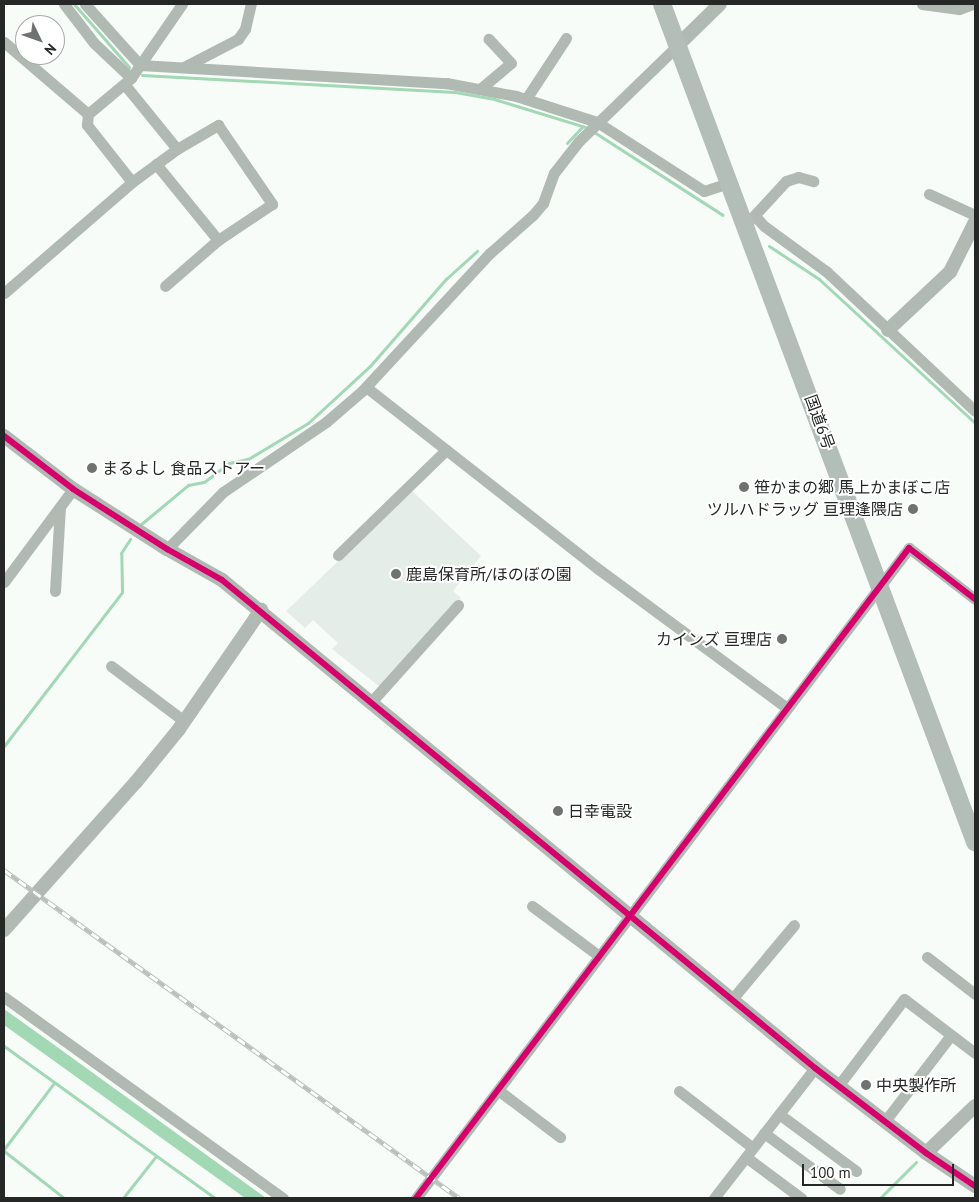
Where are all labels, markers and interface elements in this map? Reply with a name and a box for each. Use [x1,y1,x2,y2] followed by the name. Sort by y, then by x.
[15,15,65,65] north arrow
[41,40,60,59] text: N
[801,392,839,452] street label: 国道6号
[102,458,265,478] place label: まるよし 食品ストアー
[86,462,98,474] marker: まるよし 食品ストアー
[754,477,950,497] place label: 笹かまの郷 馬上かまぼこ店
[738,481,750,493] marker: 笹かまの郷 馬上かまぼこ店
[707,499,903,519] place label: ツルハドラッグ 亘理逢隈店
[907,503,919,515] marker: ツルハドラッグ 亘理逢隈店
[406,564,572,584] place label: 鹿島保育所/ほのぼの園
[390,568,402,580] marker: 鹿島保育所/ほのぼの園
[656,629,772,649] place label: カインズ 亘理店
[776,633,788,645] marker: カインズ 亘理店
[568,801,632,821] place label: 日幸電設
[552,805,564,817] marker: 日幸電設
[876,1075,956,1095] place label: 中央製作所
[860,1079,872,1091] marker: 中央製作所
[804,1154,956,1186] scale bar
[810,1163,851,1182] text: 100 m

